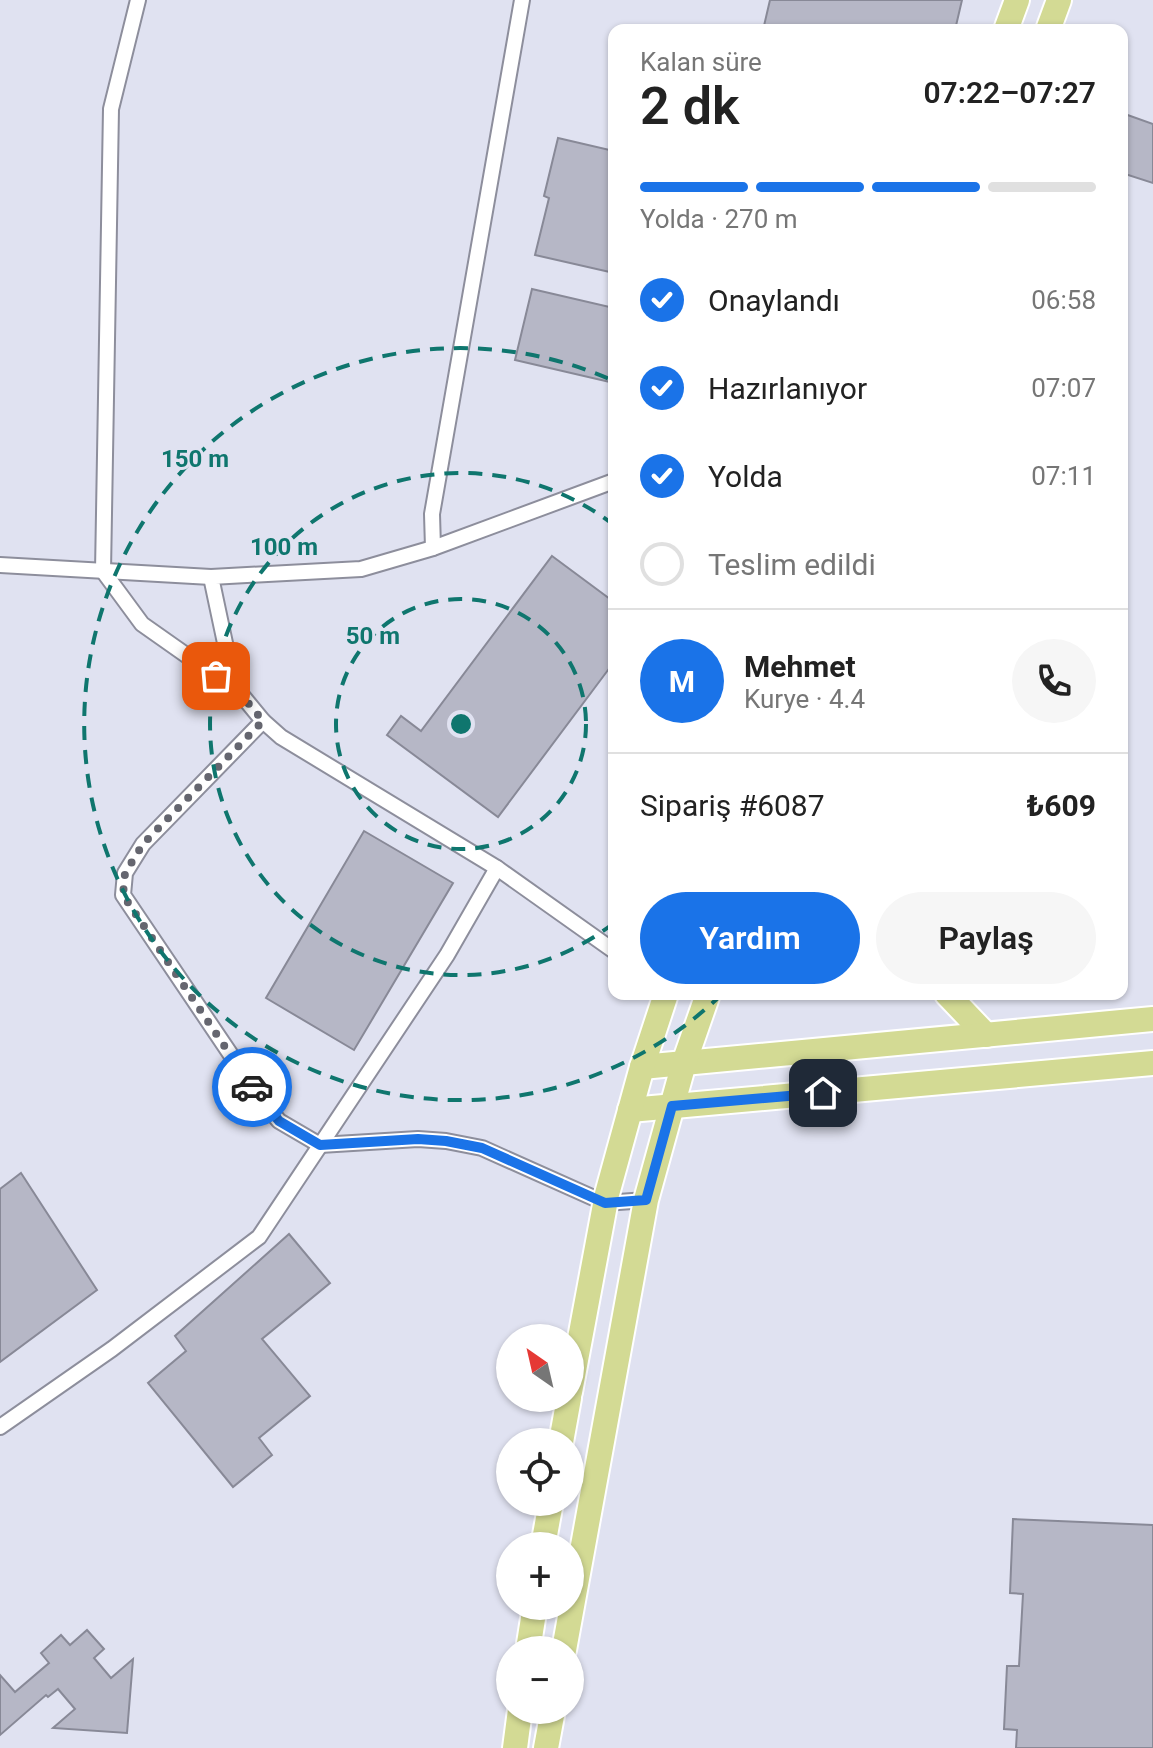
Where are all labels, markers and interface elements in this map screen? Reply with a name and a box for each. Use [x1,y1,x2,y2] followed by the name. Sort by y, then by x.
[640,47,762,77] text: Kalan süre
[923,75,1096,110] text: 07:22–07:27
[640,76,739,137] text: 2 dk
[640,204,798,234] text: Yolda · 270 m
[640,278,684,322] icon: check
[708,283,840,318] text: Onaylandı
[1031,285,1096,315] text: 06:58
[640,366,684,410] icon: check
[708,371,867,406] text: Hazırlanıyor
[1031,373,1096,403] text: 07:07
[161,445,229,473] text: 150 m
[640,454,684,498] icon: check
[708,459,783,494] text: Yolda
[1031,461,1096,491] text: 07:11
[250,533,318,561] text: 100 m
[708,547,876,582] text: Teslim edildi
[346,622,400,650] text: 50 m
[1012,639,1096,723] button: phone
[182,642,250,710] pin
[744,649,856,684] text: Mehmet
[194,654,238,698] icon: bag
[669,664,695,699] text: M
[744,684,865,714] text: Kurye · 4.4
[447,710,475,738] centre of rings
[640,788,825,823] text: Sipariş #6087
[1027,788,1096,823] text: ₺609
[640,892,860,984] button: Yardım
[876,892,1096,984] button: Paylaş
[212,1047,292,1127] courier
[789,1059,857,1127] pin
[230,1065,274,1109] icon: car
[801,1071,845,1115] icon: home
[496,1324,584,1412] north arrow
[496,1324,584,1724] map controls
[496,1428,584,1516] button: locate
[496,1532,584,1620] button: +
[496,1636,584,1724] button: −

